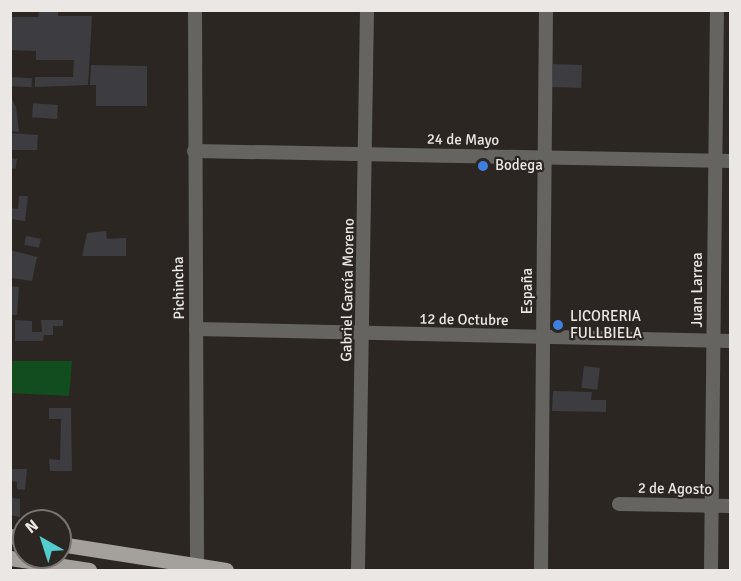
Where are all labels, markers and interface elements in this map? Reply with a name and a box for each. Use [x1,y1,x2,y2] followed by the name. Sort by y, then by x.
[427,130,499,150] street label: 24 de Mayo
[495,157,543,175] place label: Bodega
[476,159,490,173] marker: Bodega
[338,218,358,362] street label: Gabriel García Moreno
[689,252,707,328] street label: Juan Larrea
[169,256,189,320] street label: Pichincha
[519,268,537,314] street label: España
[570,307,642,342] place label: LICORERIA FULLBIELA
[419,310,509,330] street label: 12 de Octubre
[551,318,565,332] marker: LICORERIA FULLBIELA
[638,479,712,499] street label: 2 de Agosto
[12,509,72,569] north arrow
[21,515,43,538] text: N

